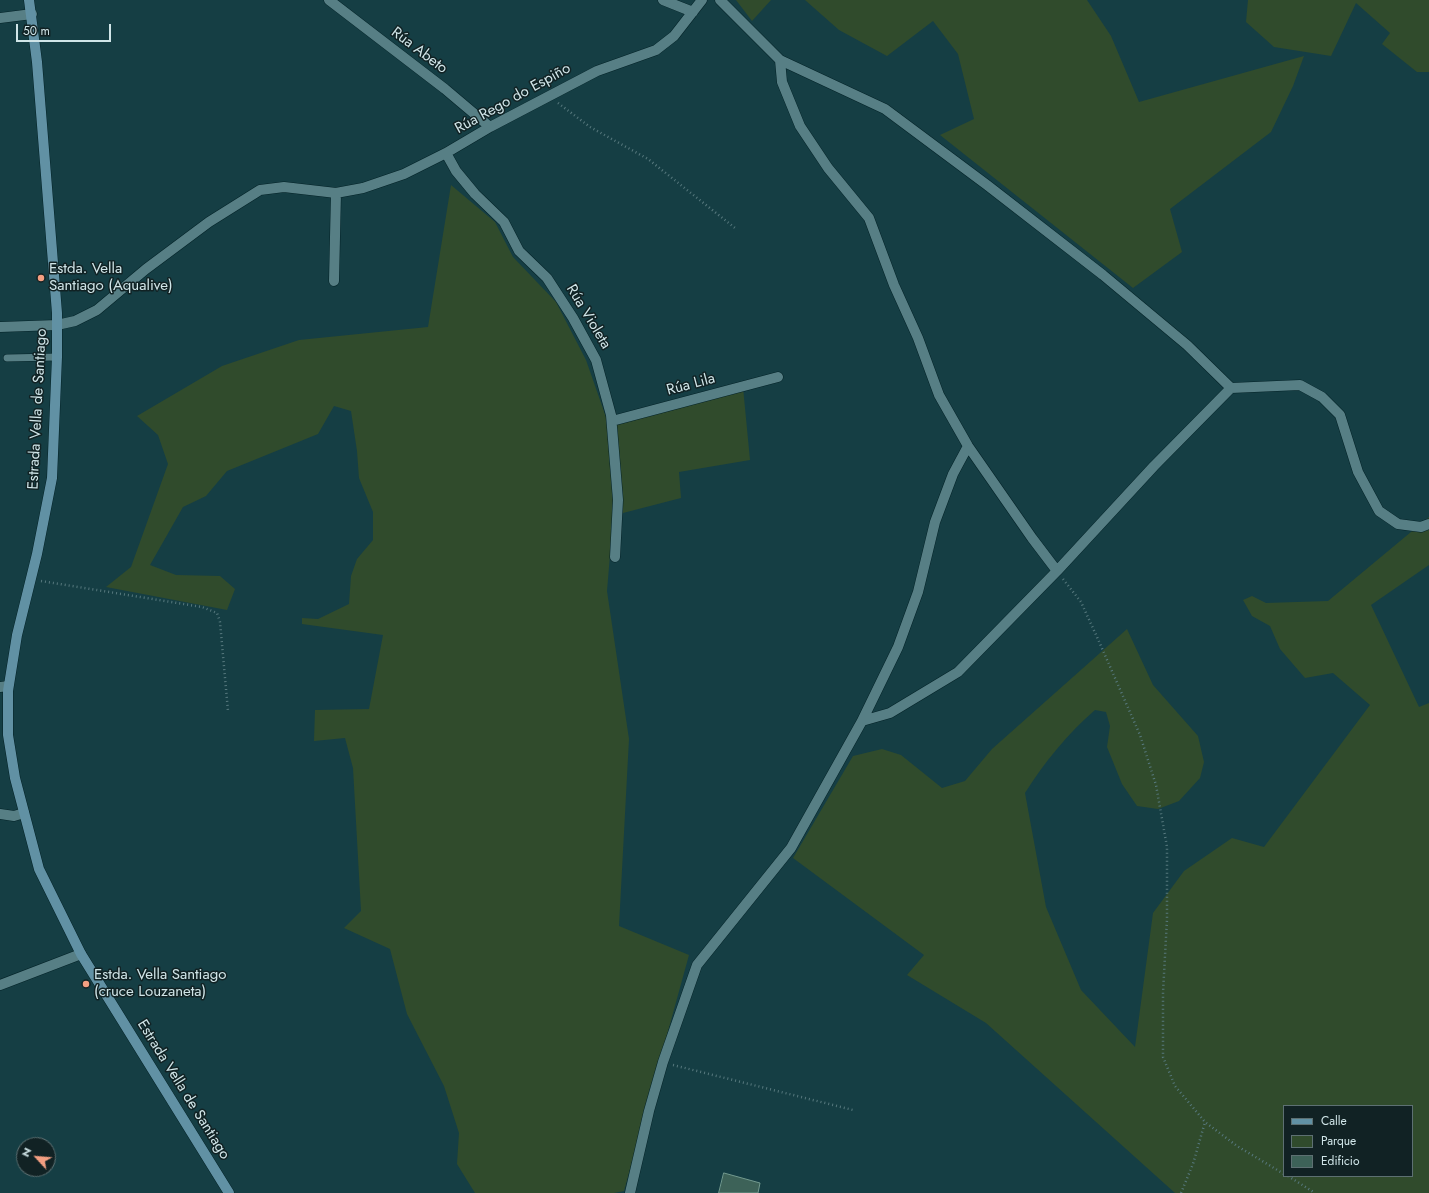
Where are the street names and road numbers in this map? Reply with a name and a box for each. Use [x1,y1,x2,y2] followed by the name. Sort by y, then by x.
[387,24,451,78] street label: Rúa Abeto
[452,60,574,138] street label: Rúa Rego do Espiño
[562,282,614,352] street label: Rúa Violeta
[25,328,51,490] street label: Estrada Vella de Santiago
[665,370,717,400] street label: Rúa Lila
[133,1017,233,1163] street label: Estrada Vella de Santiago

